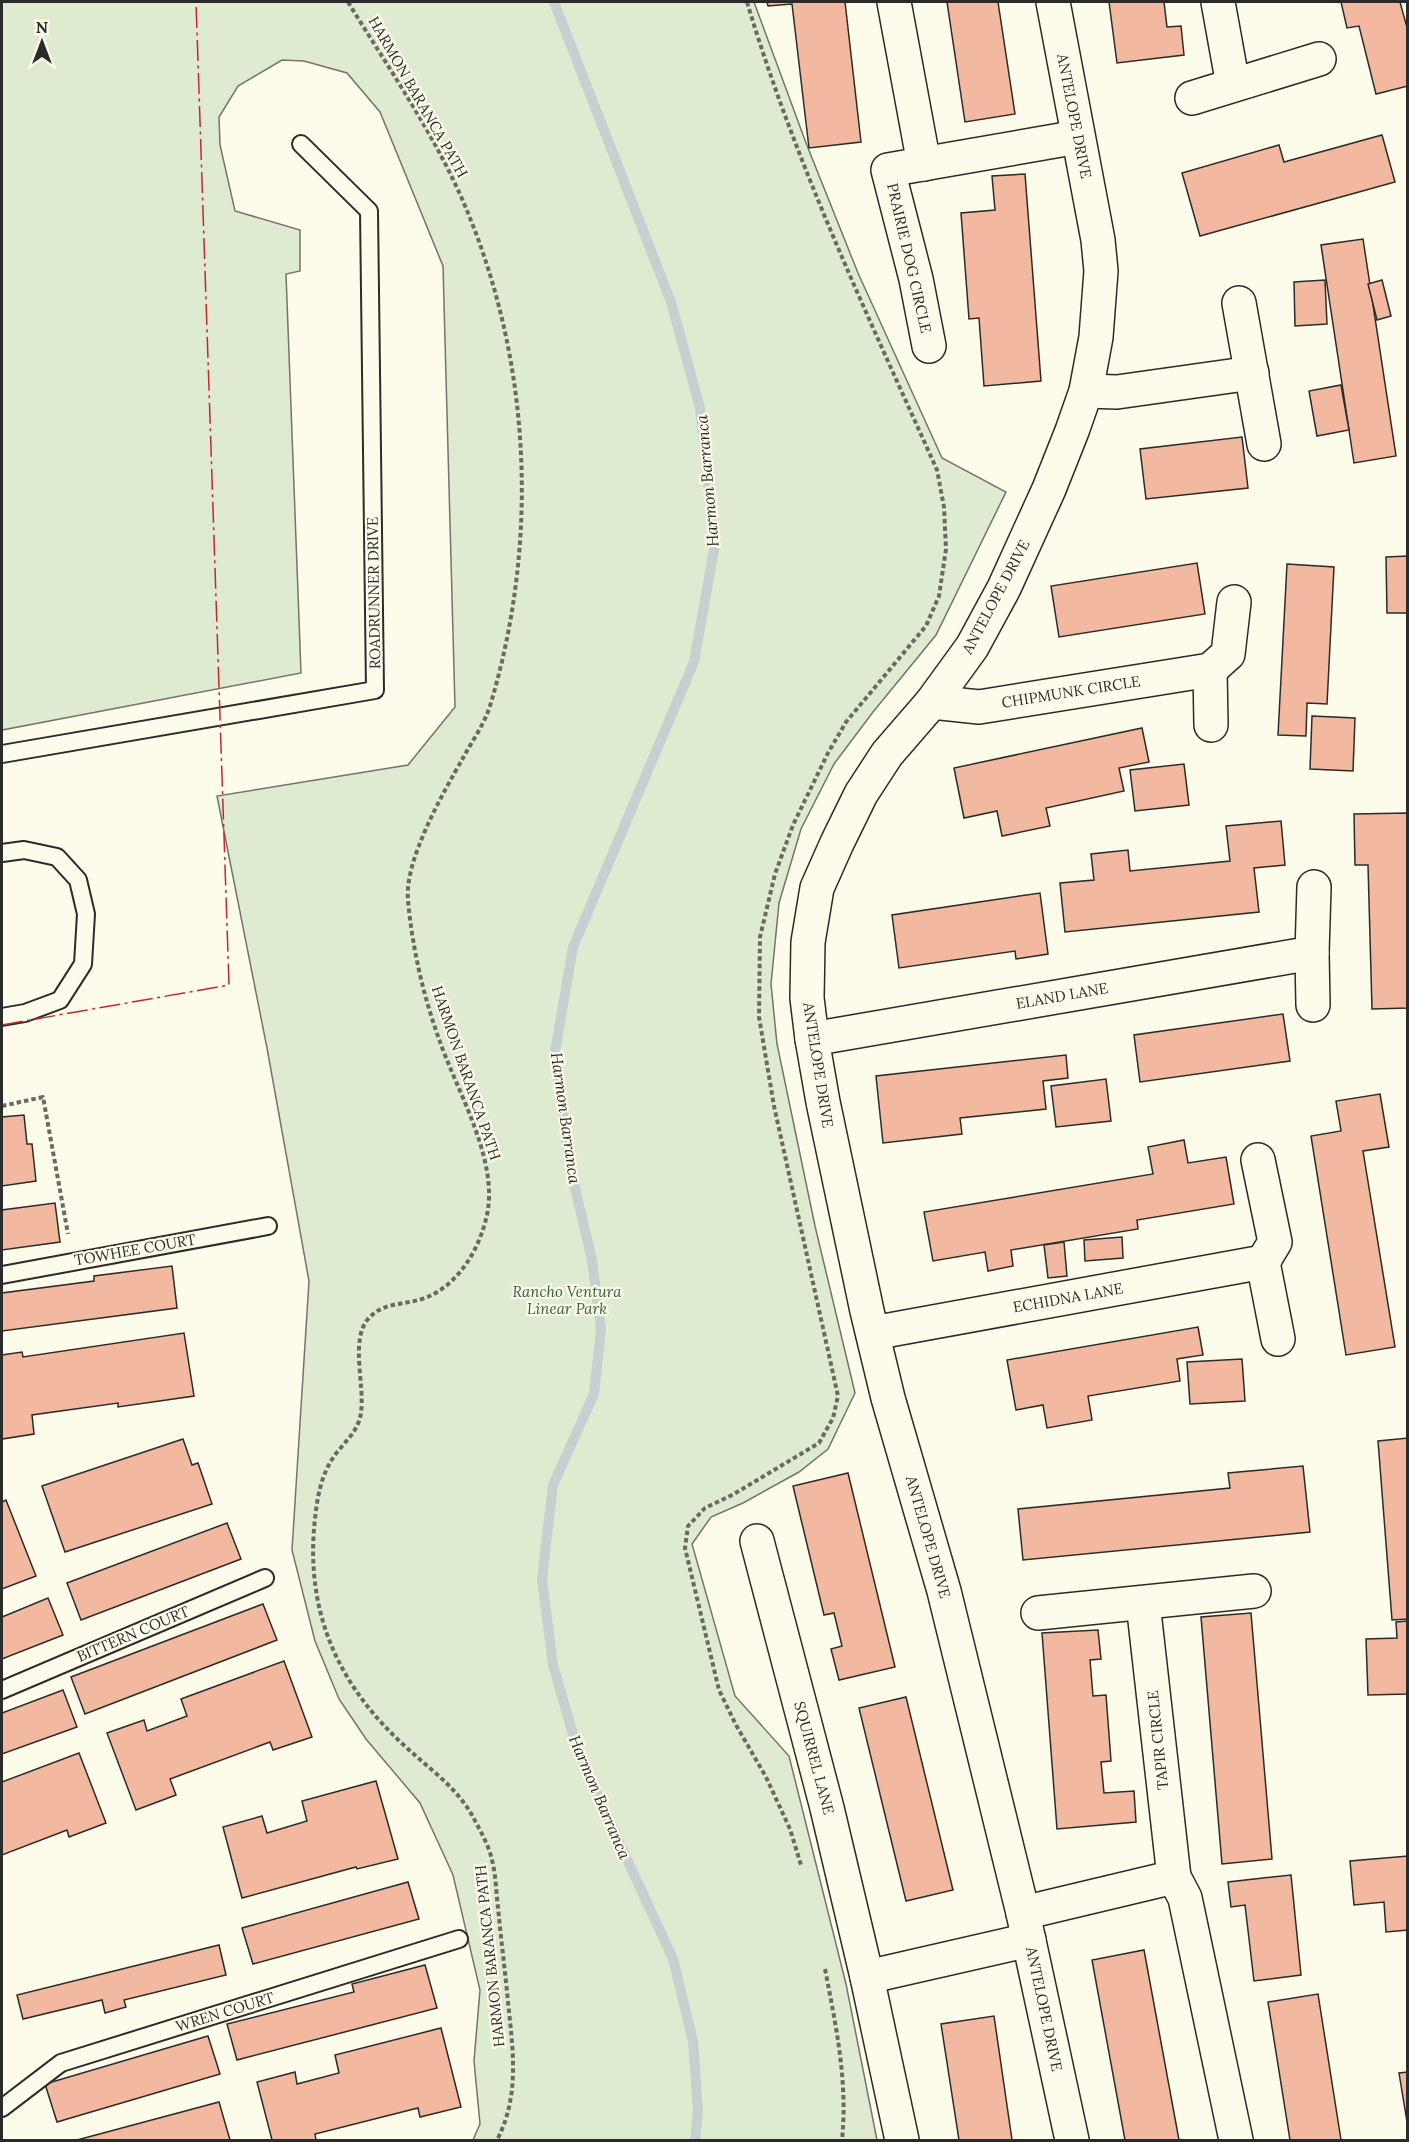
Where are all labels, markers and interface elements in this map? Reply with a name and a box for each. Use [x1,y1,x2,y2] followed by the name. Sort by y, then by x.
[12,12,72,72] north arrow
[364,13,472,181] street label: HARMON BARANCA PATH
[36,17,48,37] text: N
[1053,51,1096,180] street label: ANTELOPE DRIVE
[883,181,936,335] street label: PRAIRIE DOG CIRCLE
[691,414,723,548] water label: Harmon Barranca
[363,517,384,669] street label: ROADRUNNER DRIVE
[957,536,1034,658] street label: ANTELOPE DRIVE
[1000,671,1142,712] street label: CHIPMUNK CIRCLE
[1014,978,1109,1013] street label: ELAND LANE
[428,983,505,1162] street label: HARMON BARANCA PATH
[799,1000,838,1129] street label: ANTELOPE DRIVE
[547,1051,585,1185] water label: Harmon Barranca
[73,1229,198,1270] street label: TOWHEE COURT
[1011,1278,1124,1317] street label: ECHIDNA LANE
[513,1282,622,1318] park label: Rancho Ventura Linear Park
[902,1472,955,1600] street label: ANTELOPE DRIVE
[74,1601,192,1666] street label: BITTERN COURT
[1143,1690,1172,1790] street label: TAPIR CIRCLE
[790,1699,839,1817] street label: SQUIRREL LANE
[565,1732,635,1862] water label: Harmon Barranca
[470,1864,509,2048] street label: HARMON BARANCA PATH
[1022,1944,1067,2073] street label: ANTELOPE DRIVE
[173,1987,277,2035] street label: WREN COURT

